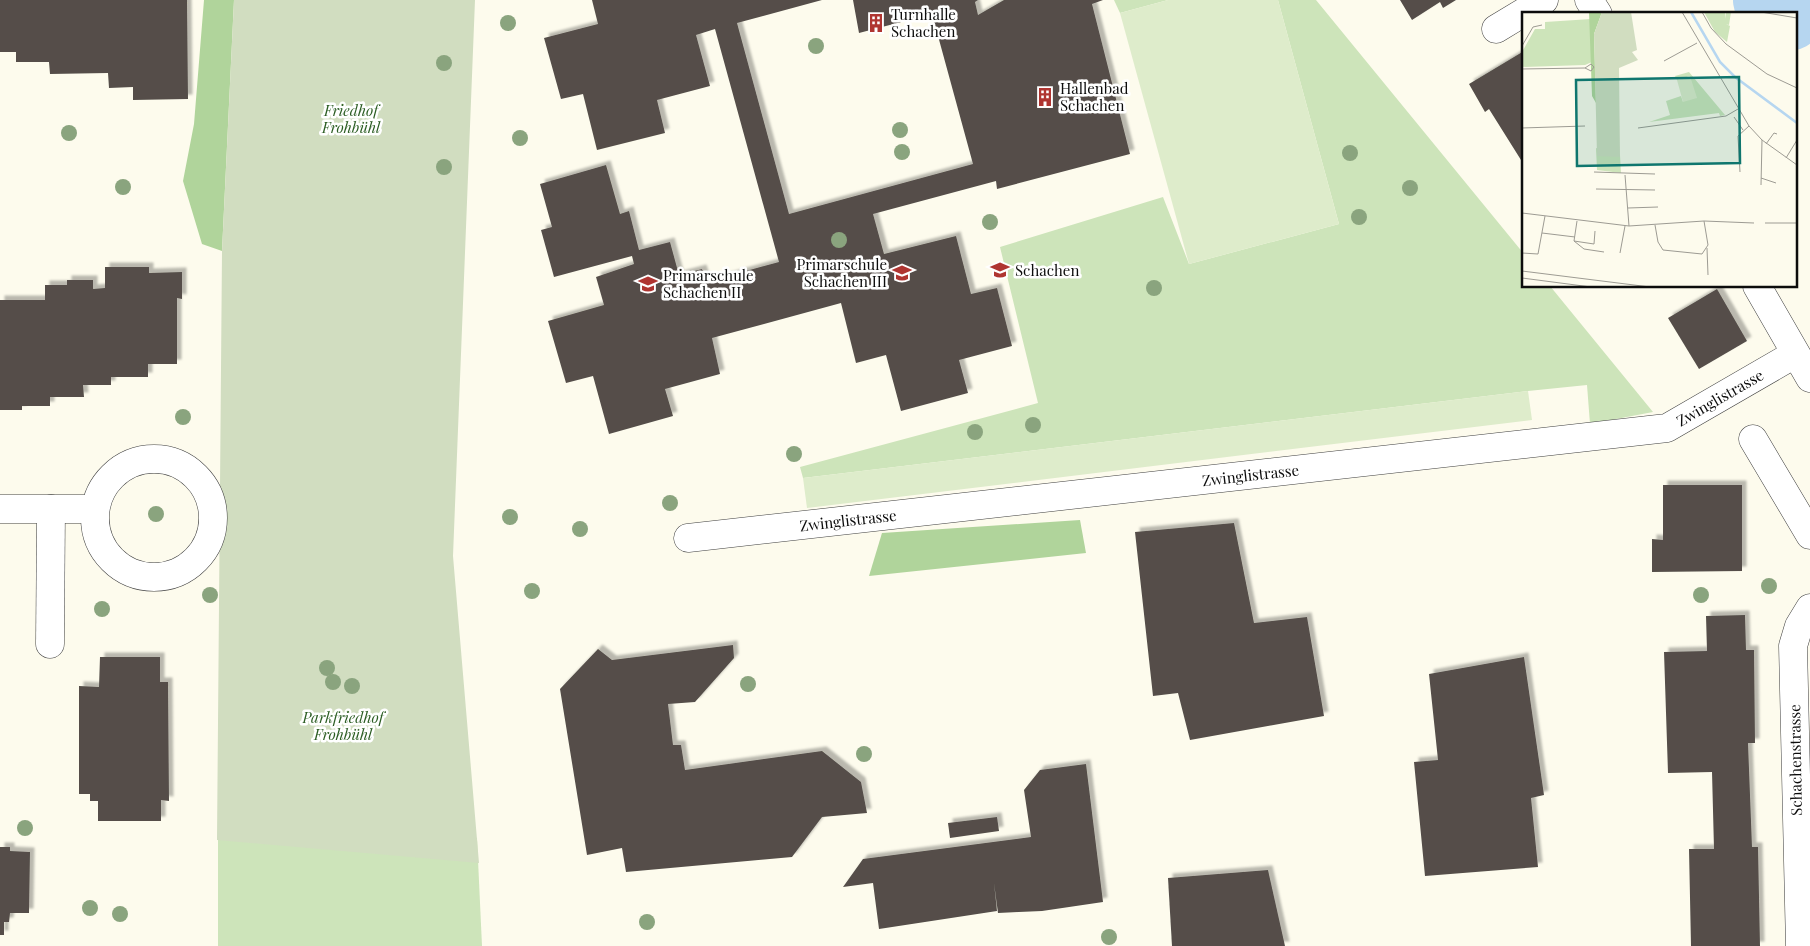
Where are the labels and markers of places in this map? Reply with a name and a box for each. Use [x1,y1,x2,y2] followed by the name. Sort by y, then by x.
[891,4,956,41] place label: Turnhalle Schachen
[865,12,887,34] building icon: Turnhalle Schachen
[1060,78,1129,115] place label: Hallenbad Schachen
[1034,86,1056,108] building icon: Hallenbad Schachen
[796,254,887,291] place label: Primarschule Schachen III
[989,259,1011,281] school or university icon: Schachen
[1015,260,1079,280] place label: Schachen
[891,262,913,284] school or university icon: Primarschule Schachen III
[663,265,754,302] place label: Primarschule Schachen II
[637,273,659,295] school or university icon: Primarschule Schachen II

